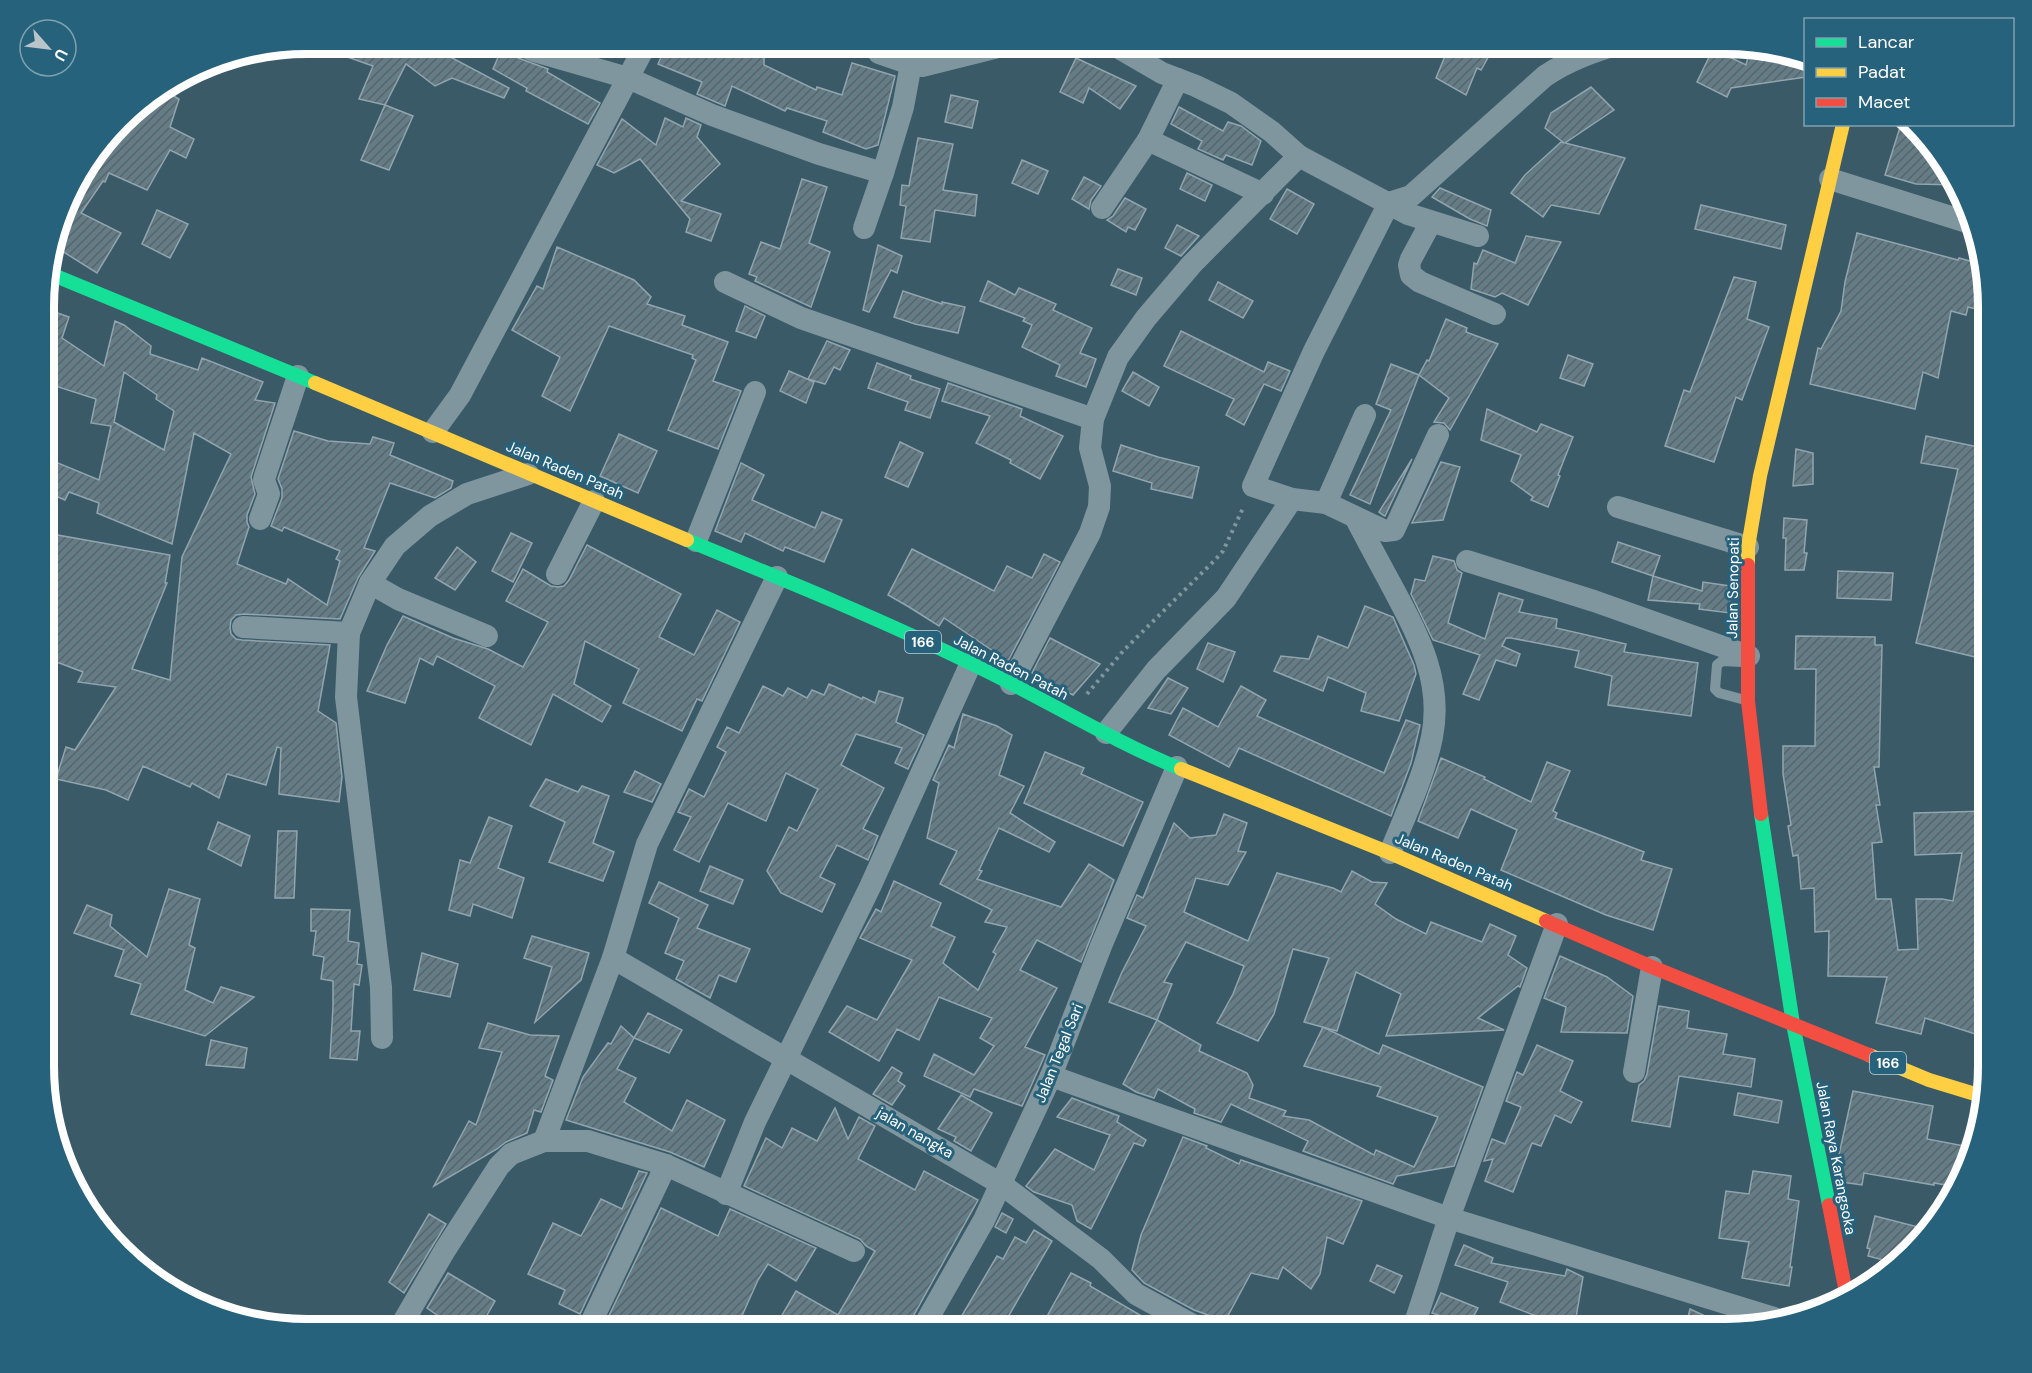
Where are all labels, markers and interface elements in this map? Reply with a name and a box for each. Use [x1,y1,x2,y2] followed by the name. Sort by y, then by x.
[18,18,78,78] north arrow
[1804,18,2014,126] legend
[1858,30,1915,54] text: Lancar
[49,45,73,65] text: U
[1858,60,1906,84] text: Padat
[1858,90,1910,114] text: Macet
[503,436,627,504] street label: Jalan Raden Patah
[1722,537,1744,639] street label: Jalan Senopati
[950,629,1072,705] street label: Jalan Raden Patah
[905,631,941,653] road number: 166
[1392,828,1516,896] street label: Jalan Raden Patah
[1030,1000,1088,1106] street label: Jalan Tegal Sari
[1870,1052,1906,1074] road number: 166
[1811,1080,1861,1236] street label: Jalan Raya Karangsoka
[872,1103,957,1163] street label: jalan nangka

